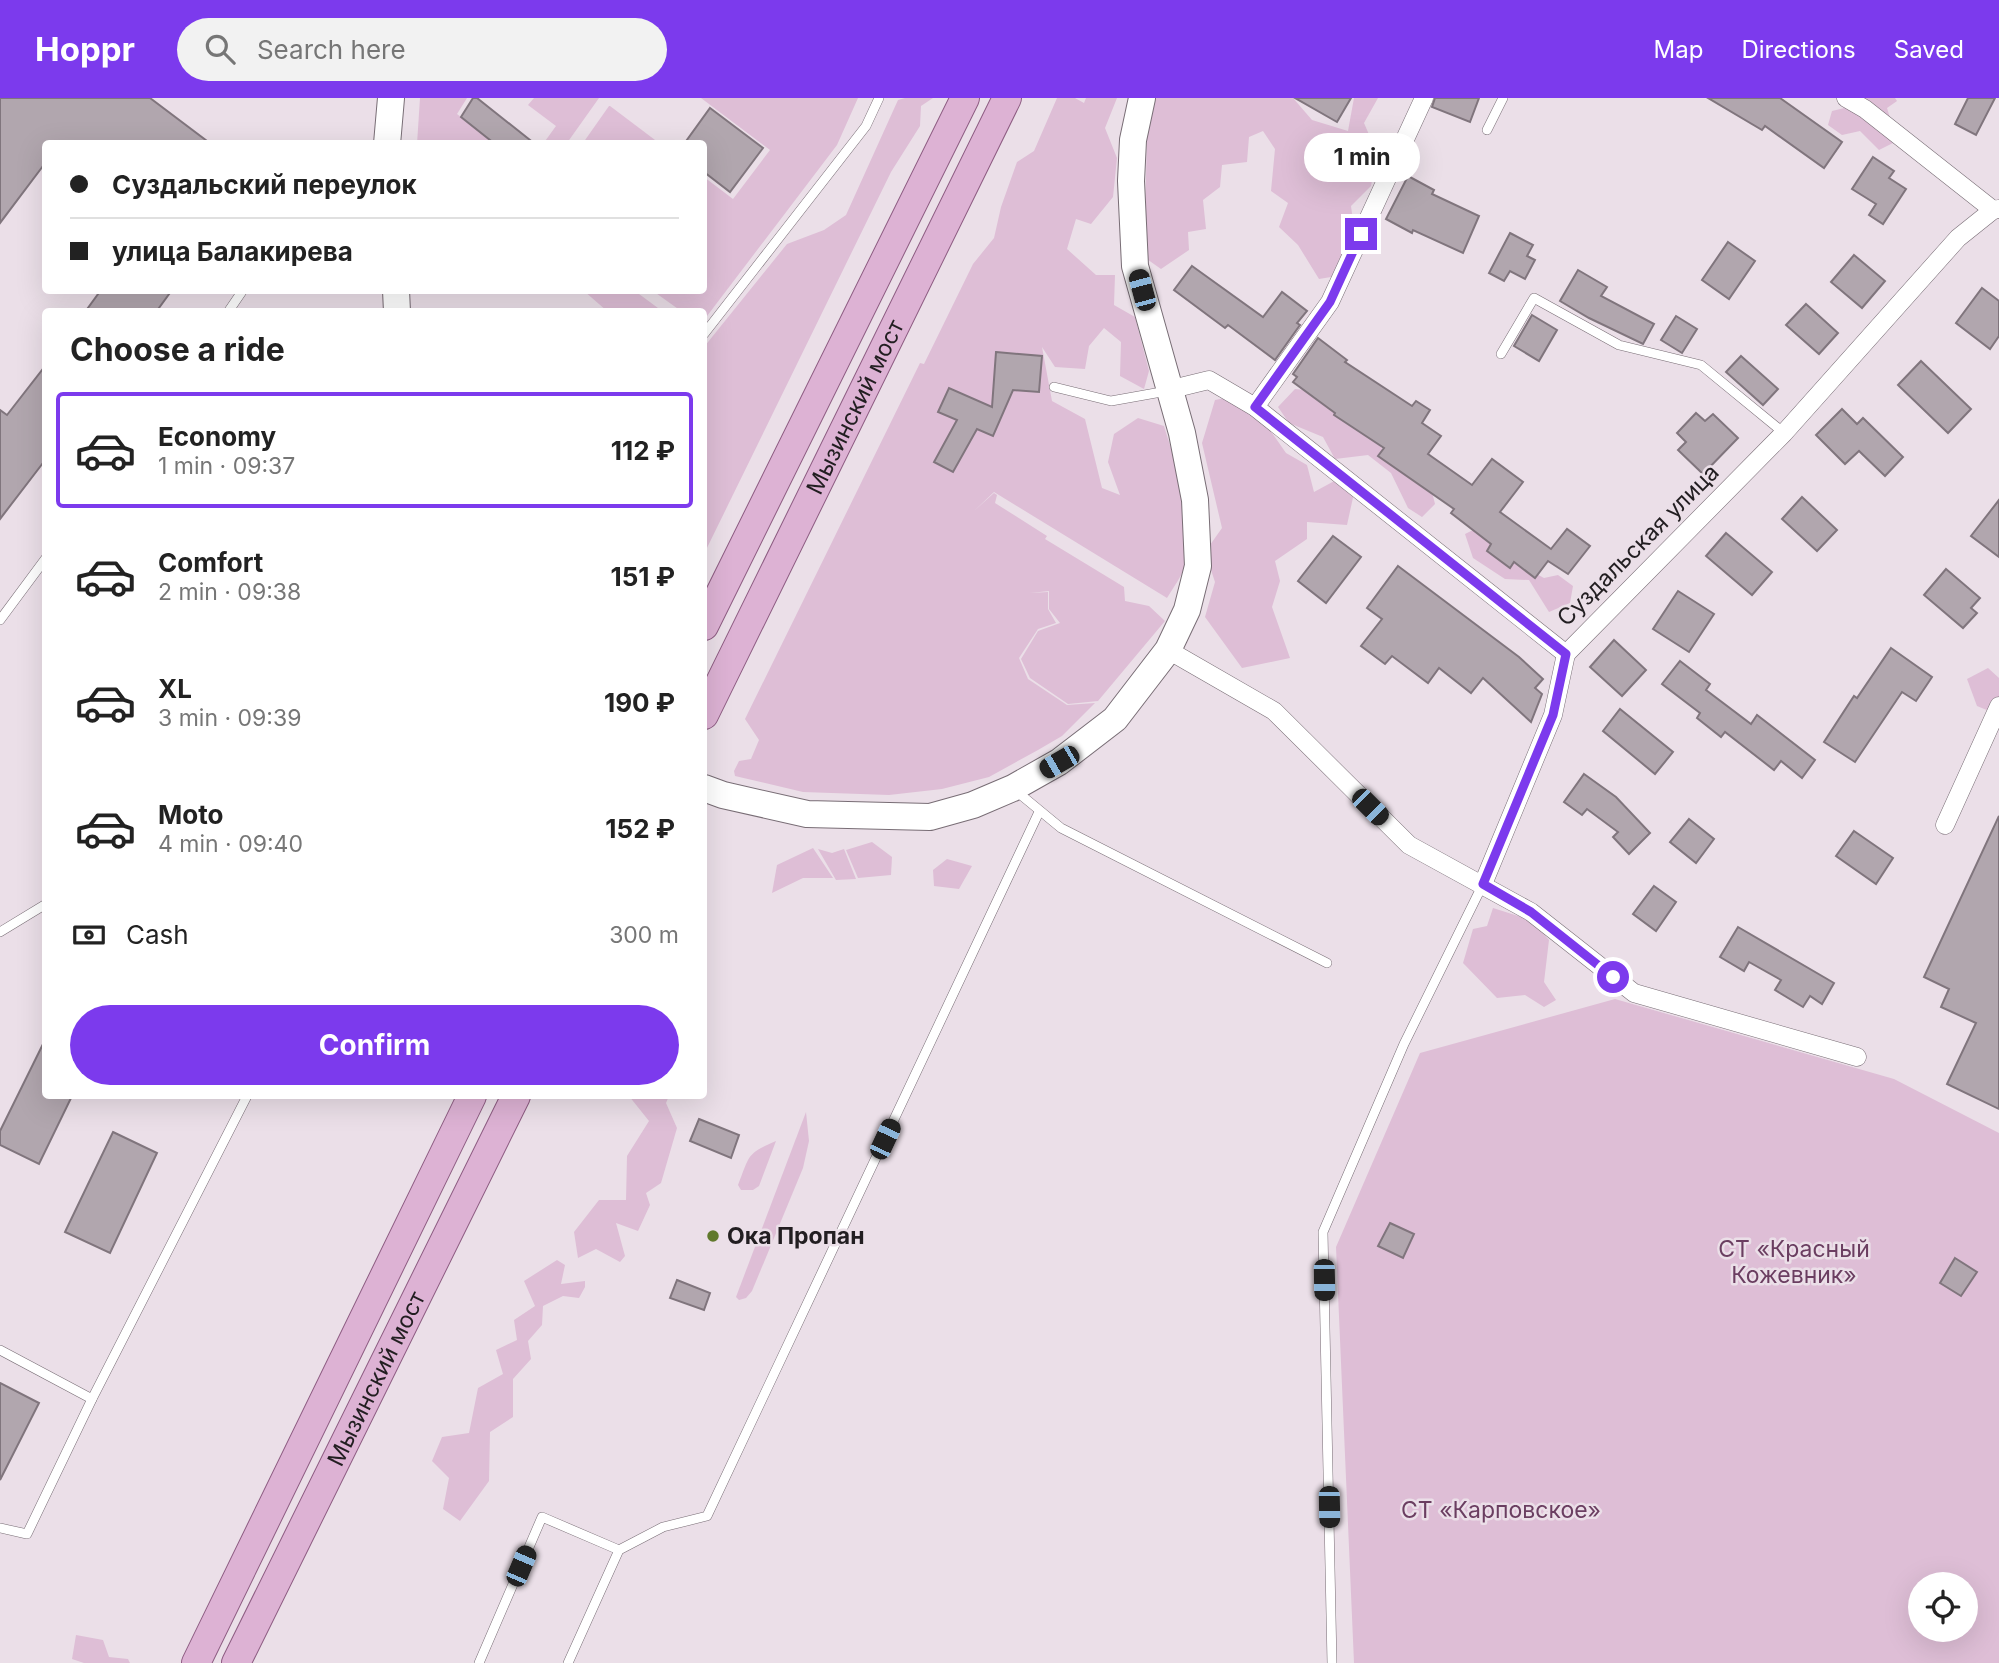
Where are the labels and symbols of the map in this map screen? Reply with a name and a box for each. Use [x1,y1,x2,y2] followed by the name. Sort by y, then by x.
[1303,132,1419,181] callout: 1 min
[1345,218,1377,250] route end
[1127,267,1158,313] car
[801,315,910,499] street label: Мызинский мост
[1551,458,1725,632] street label: Суздальская улица
[1036,742,1083,782] car
[1348,785,1393,829] car
[1597,961,1629,993] route start
[867,1116,904,1162] car
[727,1222,865,1250] place label: Ока Пропан
[705,1228,721,1244] marker: Ока Пропан
[1718,1235,1870,1289] park label: СТ «Красный Кожевник»
[1314,1259,1335,1301] car
[322,1287,431,1471] street label: Мызинский мост
[1319,1486,1340,1528] car
[1401,1496,1601,1524] park label: СТ «Карповское»
[504,1543,539,1589] car

